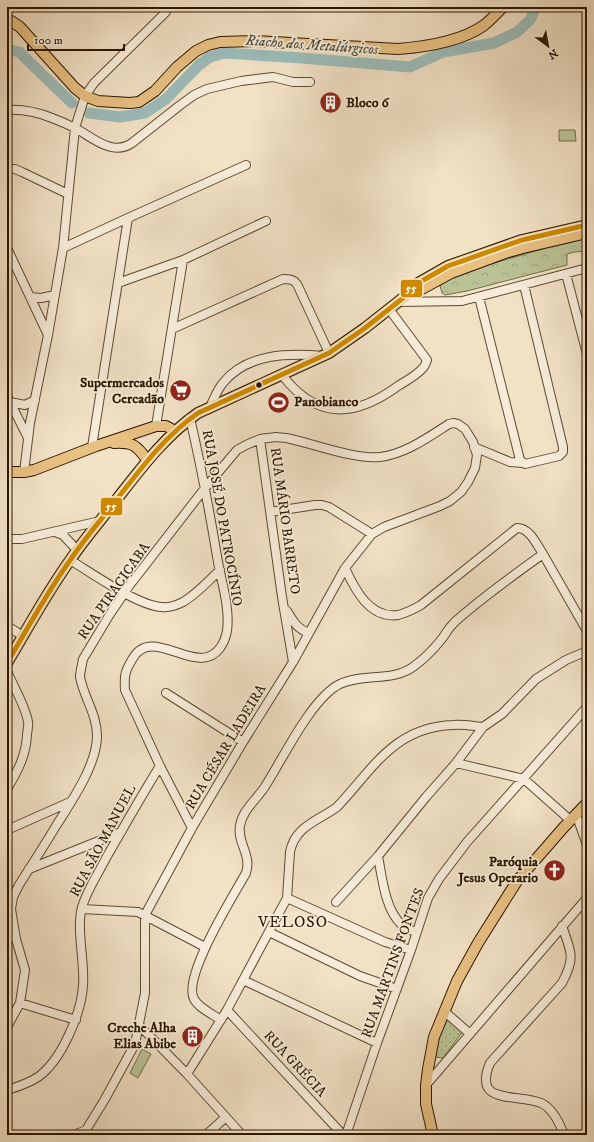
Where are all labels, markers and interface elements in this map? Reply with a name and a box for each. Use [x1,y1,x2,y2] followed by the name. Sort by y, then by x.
[28,26,124,52] scale bar
[528,26,568,66] north arrow
[244,31,380,59] water label: Riacho dos Metalúrgicos
[34,33,63,48] text: 100 m
[545,45,560,62] text: N
[318,90,344,116] building icon: Bloco 6
[346,94,390,112] place label: Bloco 6
[400,279,423,298] line badge: 55
[405,282,417,296] text: 55
[80,374,164,408] place label: Supermercados Cercadão
[167,378,193,404] supermarket icon: Supermercados Cercadão
[254,380,264,390] unlabelled marker
[265,389,291,415] sports icon: Panobianco
[294,393,359,411] place label: Panobianco
[198,428,246,608] street label: RUA JOSÉ DO PATROCÍNIO
[266,447,304,596] street label: RUA MÁRIO BARRETO
[100,497,123,516] line badge: 55
[105,500,117,514] text: 55
[74,538,155,643] street label: RUA PIRACICABA
[182,680,271,813] street label: RUA CÉSAR LADEIRA
[66,782,140,900] street label: RUA SÃO MANUEL
[456,853,539,887] place label: Paróquia Jesus Operario
[541,857,567,883] church icon: Paróquia Jesus Operario
[357,886,429,1040] street label: RUA MARTINS FONTES
[257,912,328,932] district label: VELOSO
[107,1019,177,1053] place label: Creche Alha Elias Abibe
[179,1023,205,1049] building icon: Creche Alha Elias Abibe
[260,1027,331,1102] street label: RUA GRÉCIA

